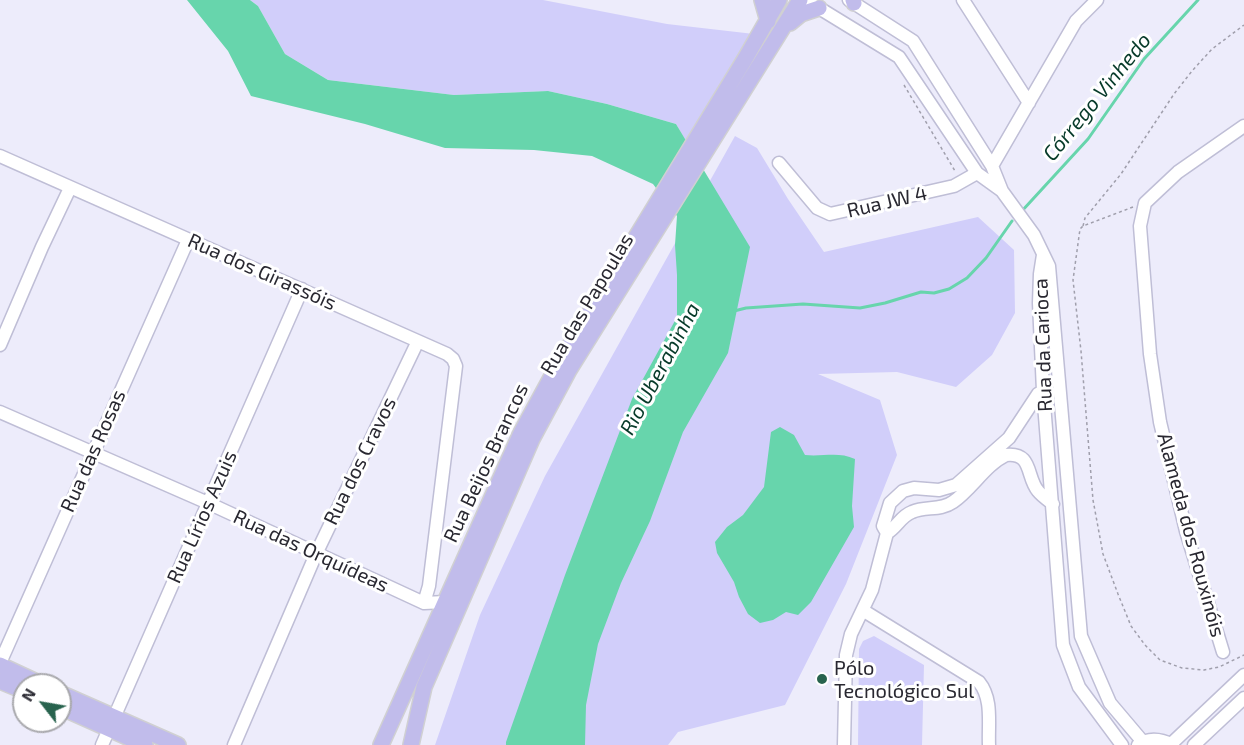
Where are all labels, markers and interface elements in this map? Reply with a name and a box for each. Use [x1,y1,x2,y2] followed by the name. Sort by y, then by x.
[1038,28,1156,166] water label: Córrego Vinhedo
[844,181,930,223] street label: Rua JW 4
[184,229,340,315] street label: Rua dos Girassóis
[535,229,639,379] street label: Rua das Papoulas
[1029,278,1057,412] street label: Rua da Carioca
[615,299,705,439] water label: Rio Uberabinha
[439,380,533,546] street label: Rua Beijos Brancos
[55,386,131,516] street label: Rua das Rosas
[319,393,401,529] street label: Rua dos Cravos
[1152,430,1230,640] street label: Alameda dos Rouxinóis
[162,447,242,587] street label: Rua Lírios Azuis
[230,505,392,597] street label: Rua das Orquídeas
[834,656,974,703] place label: Pólo Tecnológico Sul
[815,672,829,686] marker: Pólo Tecnológico Sul
[12,673,72,733] north arrow
[17,685,39,704] text: N

